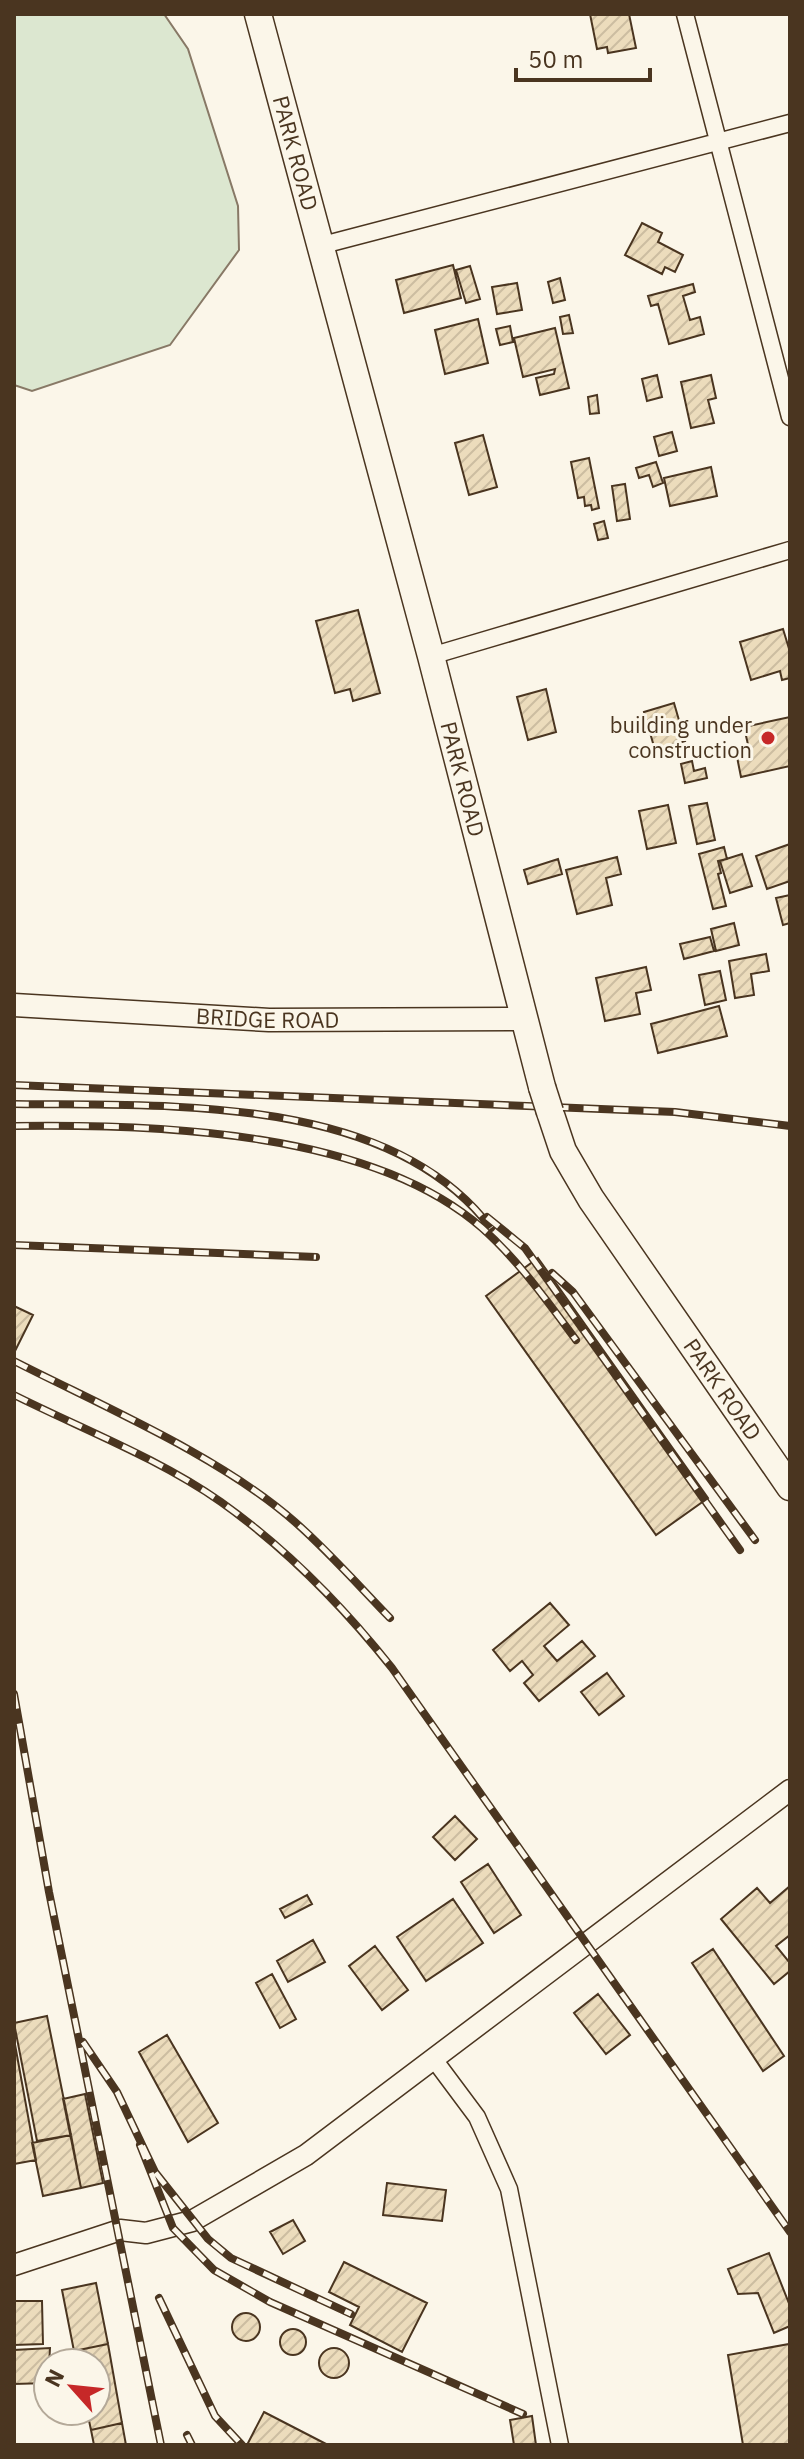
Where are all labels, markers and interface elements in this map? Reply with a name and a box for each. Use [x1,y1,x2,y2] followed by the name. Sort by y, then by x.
[516,32,650,82] scale bar
[528,43,583,75] text: 50 m
[267,92,325,214] street label: PARK ROAD
[610,710,752,764] place label: building under construction
[434,718,492,840] street label: PARK ROAD
[759,729,777,747] marker: building under construction
[195,1001,339,1034] street label: BRIDGE ROAD
[678,1332,768,1446] street label: PARK ROAD
[32,2347,112,2427] north arrow
[37,2364,70,2391] text: N

